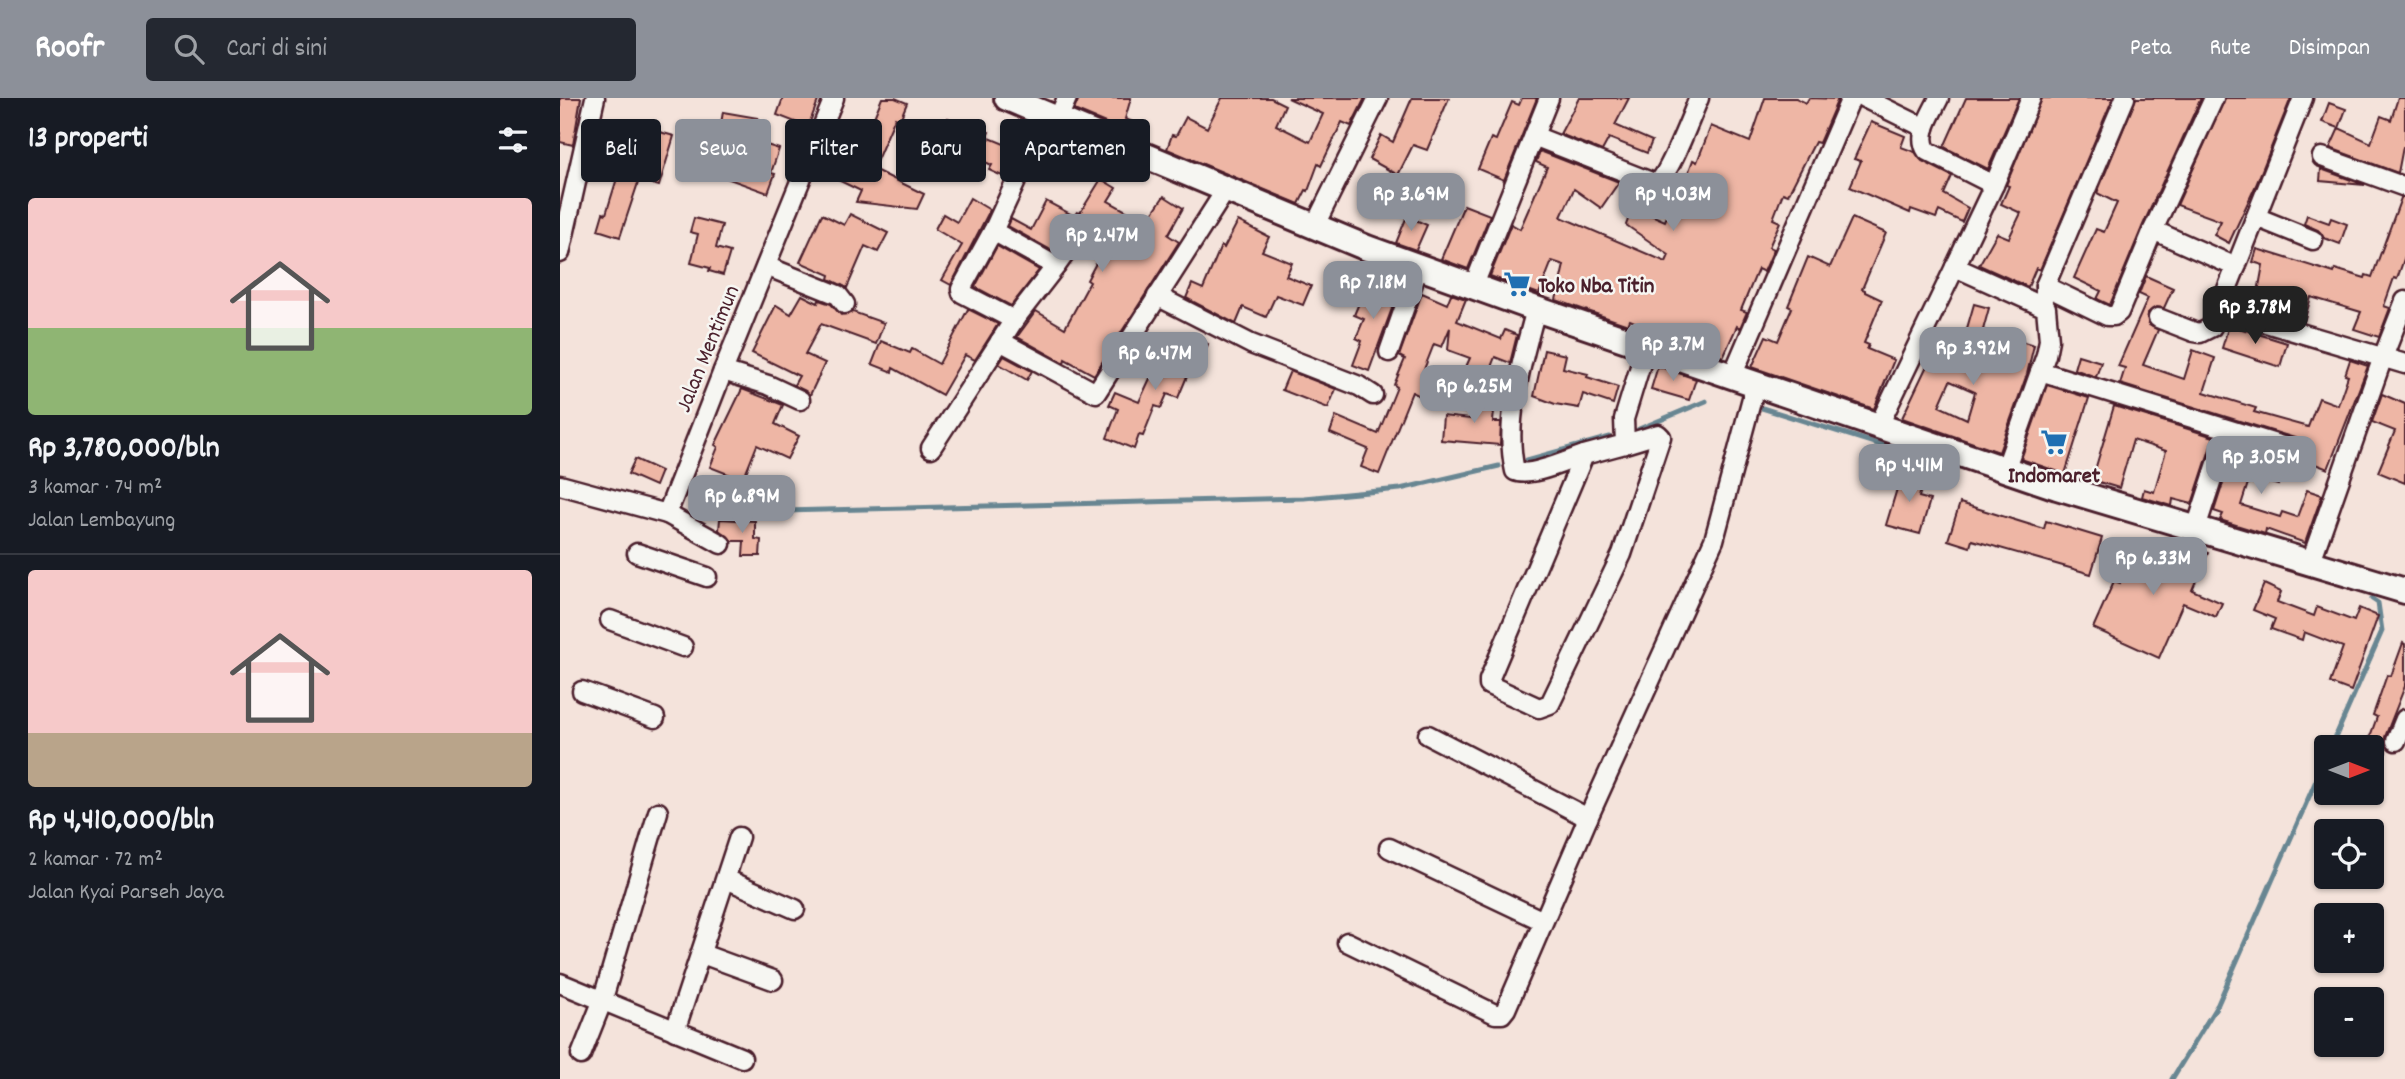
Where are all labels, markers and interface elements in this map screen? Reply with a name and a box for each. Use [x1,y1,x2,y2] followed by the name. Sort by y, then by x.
[146,18,636,81] search box
[35,26,104,73] text: Roofr
[170,30,208,68] icon: search
[226,31,327,68] text: Cari di sini
[2130,32,2171,66] text: Peta
[2209,32,2251,66] text: Rute
[2289,32,2370,66] text: Disimpan
[28,119,148,162] text: 13 properti
[581,119,661,182] chip: Beli
[675,119,771,182] chip: Sewa
[785,119,882,182] chip: Filter
[896,119,986,182] chip: Baru
[1000,119,1150,182] chip: Apartemen
[494,121,532,159] icon: filters
[1339,174,1483,233] pin: Rp 3.69M
[1601,174,1745,233] pin: Rp 4.03M
[1373,179,1449,212] text: Rp 3.69M
[1635,179,1711,212] text: Rp 4.03M
[1030,214,1174,274] pin: Rp 2.47M
[1066,220,1138,253] text: Rp 2.47M
[217,243,343,369] icon: home
[1301,262,1445,321] pin: Rp 7.18M
[1339,267,1407,300] text: Rp 7.18M
[1502,269,1532,299] supermarket icon: Toko Nba Titin
[1538,271,1655,304] place label: Toko Nba Titin
[669,281,750,418] street label: Jalan Mentimun
[2183,286,2327,346] pin: Rp 3.78M
[2219,292,2291,325] text: Rp 3.78M
[1608,324,1738,383] pin: Rp 3.7M
[1901,328,2045,387] pin: Rp 3.92M
[1641,329,1705,362] text: Rp 3.7M
[1083,332,1227,392] pin: Rp 6.47M
[1935,333,2011,366] text: Rp 3.92M
[1118,338,1192,371] text: Rp 6.47M
[1402,366,1546,425] pin: Rp 6.25M
[1436,371,1512,404] text: Rp 6.25M
[2039,427,2069,457] supermarket icon: Indomaret
[28,429,220,472] text: Rp 3,780,000/bln
[2189,436,2333,496] pin: Rp 3.05M
[2222,442,2300,475] text: Rp 3.05M
[1837,444,1981,504] pin: Rp 4.41M
[1875,450,1943,483] text: Rp 4.41M
[2008,461,2101,494] place label: Indomaret
[28,472,162,505] text: 3 kamar · 74 m²
[670,476,814,535] pin: Rp 6.89M
[704,481,780,514] text: Rp 6.89M
[28,505,175,538] text: Jalan Lembayung
[2081,538,2225,597] pin: Rp 6.33M
[2115,543,2191,576] text: Rp 6.33M
[217,615,343,741] icon: home
[2314,735,2384,805] north arrow
[2314,735,2384,1057] map controls
[28,801,214,844] text: Rp 4,410,000/bln
[2314,819,2384,889] button: locate
[28,844,163,877] text: 2 kamar · 72 m²
[28,877,224,910] text: Jalan Kyai Parseh Jaya
[2314,903,2384,973] button: +
[2314,987,2384,1057] button: −

